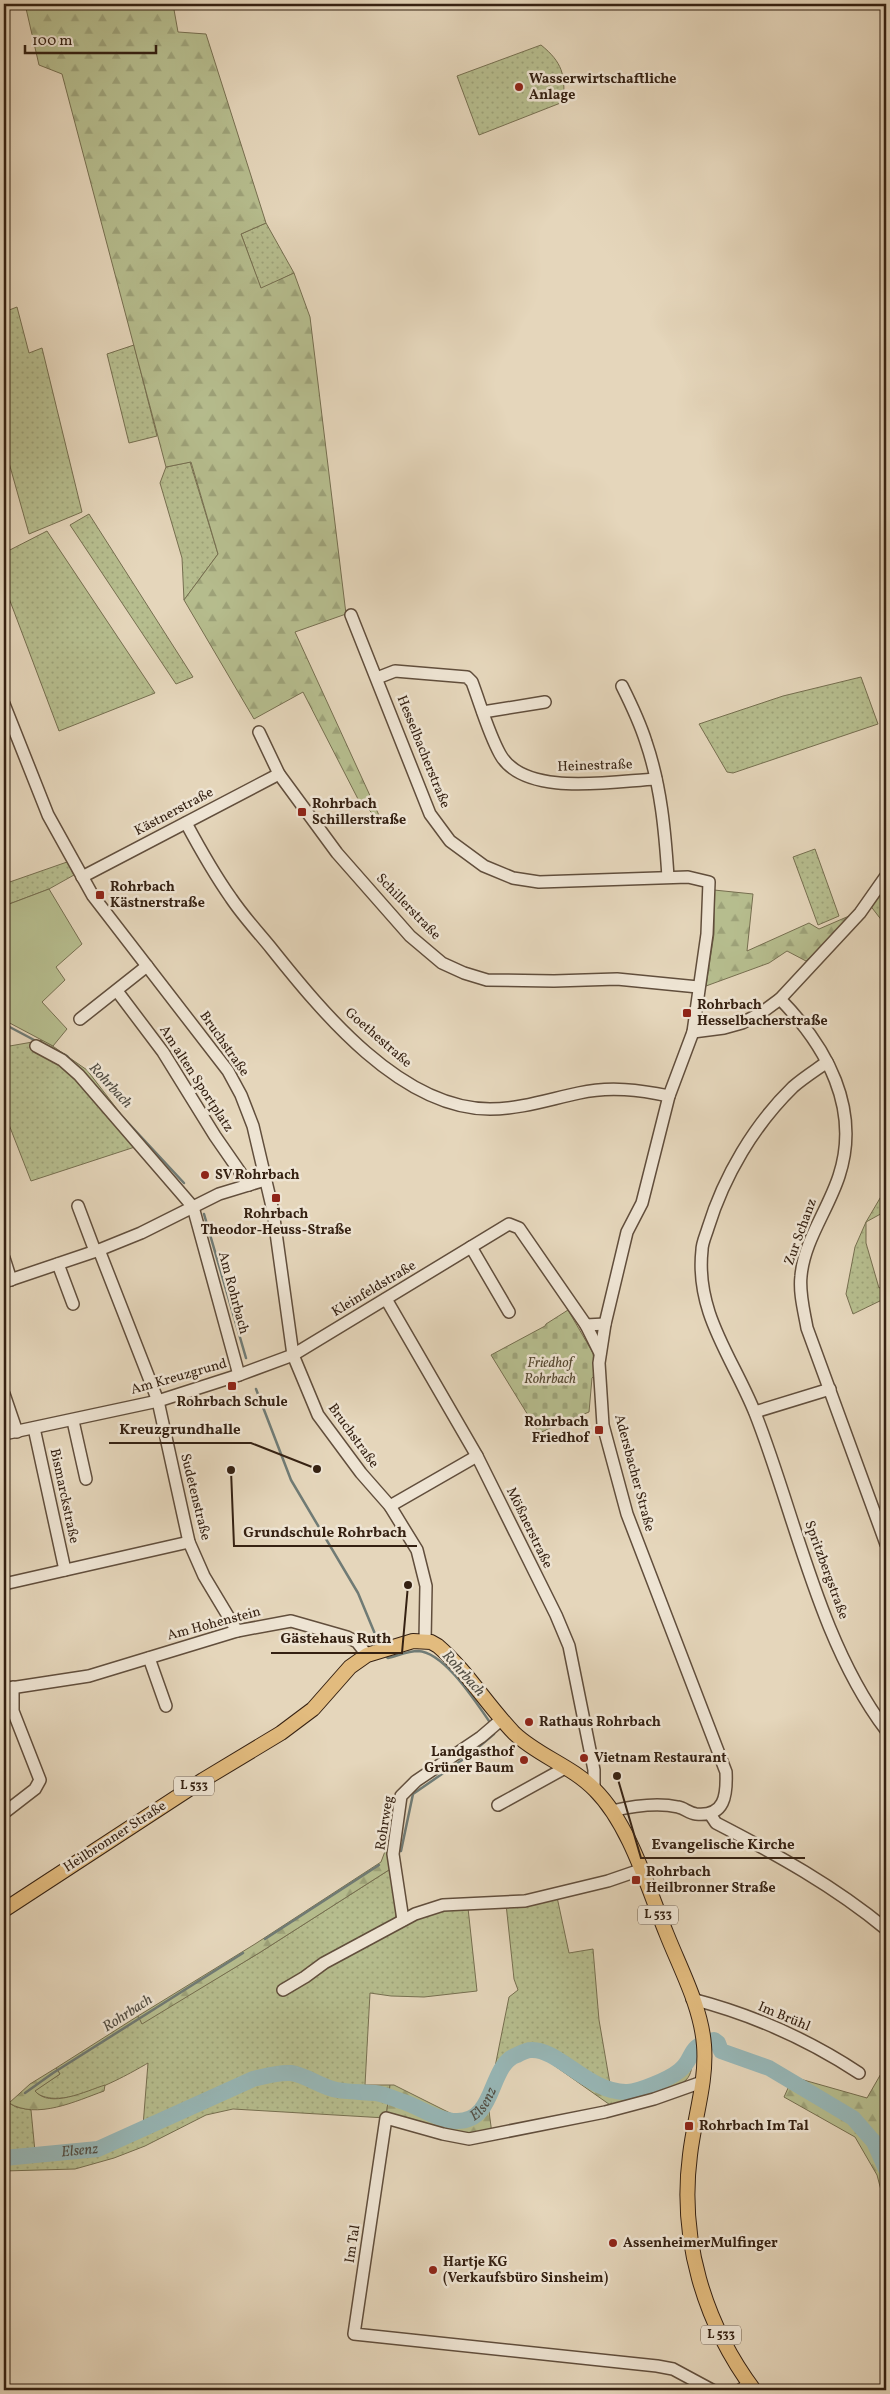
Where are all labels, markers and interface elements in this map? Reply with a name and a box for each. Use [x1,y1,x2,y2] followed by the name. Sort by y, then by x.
[25,22,156,54] scale bar
[32,31,72,52] text: 100 m
[529,70,676,105] place label: Wasserwirtschaftliche Anlage
[513,81,525,93] marker: Wasserwirtschaftliche Anlage
[392,693,454,812] street label: Hesselbacherstraße
[557,755,633,777] street label: Heinestraße
[131,783,217,841] street label: Kästnerstraße
[312,795,406,830] place label: Rohrbach Schillerstraße
[296,806,308,818] marker: Rohrbach Schillerstraße
[371,870,445,945] street label: Schillerstraße
[110,878,205,913] place label: Rohrbach Kästnerstraße
[94,889,106,901] marker: Rohrbach Kästnerstraße
[697,996,828,1031] place label: Rohrbach Hesselbacherstraße
[340,1004,416,1073] street label: Goethestraße
[681,1007,693,1019] marker: Rohrbach Hesselbacherstraße
[195,1008,254,1081] street label: Bruchstraße
[154,1022,238,1136] street label: Am alten Sportplatz
[83,1058,137,1114] water label: Rohrbach
[215,1166,300,1185] place label: SV Rohrbach
[199,1169,211,1181] marker: SV Rohrbach
[270,1192,282,1204] marker: Rohrbach Theodor-Heuss-Straße
[780,1196,822,1268] street label: Zur Schanz
[200,1205,352,1240] place label: Rohrbach Theodor-Heuss-Straße
[213,1250,253,1336] street label: Am Rohrbach
[328,1256,420,1322] street label: Kleinfeldstraße
[129,1354,229,1400] street label: Am Kreuzgrund
[524,1354,576,1389] park label: Friedhof Rohrbach
[226,1380,238,1392] marker: Rohrbach Schule
[176,1393,288,1412] place label: Rohrbach Schule
[323,1400,383,1472] street label: Bruchstraße
[609,1412,659,1534] street label: Adersbacher Straße
[109,1413,251,1443] callout: Kreuzgrundhalle
[524,1413,590,1448] place label: Rohrbach Friedhof
[119,1420,241,1441] text: Kreuzgrundhalle
[593,1424,605,1436] marker: Rohrbach Friedhof
[45,1447,83,1545] street label: Bismarckstraße
[175,1452,215,1543] street label: Sudetenstraße
[501,1484,557,1572] street label: Mößnerstraße
[234,1516,417,1546] callout: Grundschule Rohrbach
[799,1518,853,1622] street label: Spritzbergstraße
[243,1523,407,1544] text: Grundschule Rohrbach
[165,1602,263,1646] street label: Am Hohenstein
[271,1623,402,1653] callout: Gästehaus Ruth
[281,1629,392,1650] text: Gästehaus Ruth
[437,1646,489,1702] water label: Rohrbach
[539,1713,661,1732] place label: Rathaus Rohrbach
[523,1716,535,1728] marker: Rathaus Rohrbach
[424,1743,515,1778] place label: Landgasthof Grüner Baum
[594,1749,727,1768] place label: Vietnam Restaurant
[578,1752,590,1764] marker: Vietnam Restaurant
[518,1754,530,1766] marker: Landgasthof Grüner Baum
[174,1776,214,1795] road number: L 533
[371,1794,399,1852] street label: Rohrweg
[60,1796,170,1877] street label: Heilbronner Straße
[641,1828,805,1858] callout: Evangelische Kirche
[651,1835,795,1856] text: Evangelische Kirche
[646,1863,776,1898] place label: Rohrbach Heilbronner Straße
[630,1874,642,1886] marker: Rohrbach Heilbronner Straße
[638,1906,678,1924] road number: L 533
[99,1990,157,2038] water label: Rohrbach
[755,1997,813,2037] street label: Im Brühl
[465,2084,502,2127] water label: Elsenz
[699,2117,809,2136] place label: Rohrbach Im Tal
[683,2120,695,2132] marker: Rohrbach Im Tal
[60,2139,99,2163] water label: Elsenz
[341,2224,365,2264] street label: Im Tal
[623,2234,778,2253] place label: AssenheimerMulfinger
[607,2237,619,2249] marker: AssenheimerMulfinger
[443,2253,609,2288] place label: Hartje KG (Verkaufsbüro Sinsheim)
[427,2264,439,2276] marker: Hartje KG (Verkaufsbüro Sinsheim)
[701,2326,741,2344] road number: L 533

